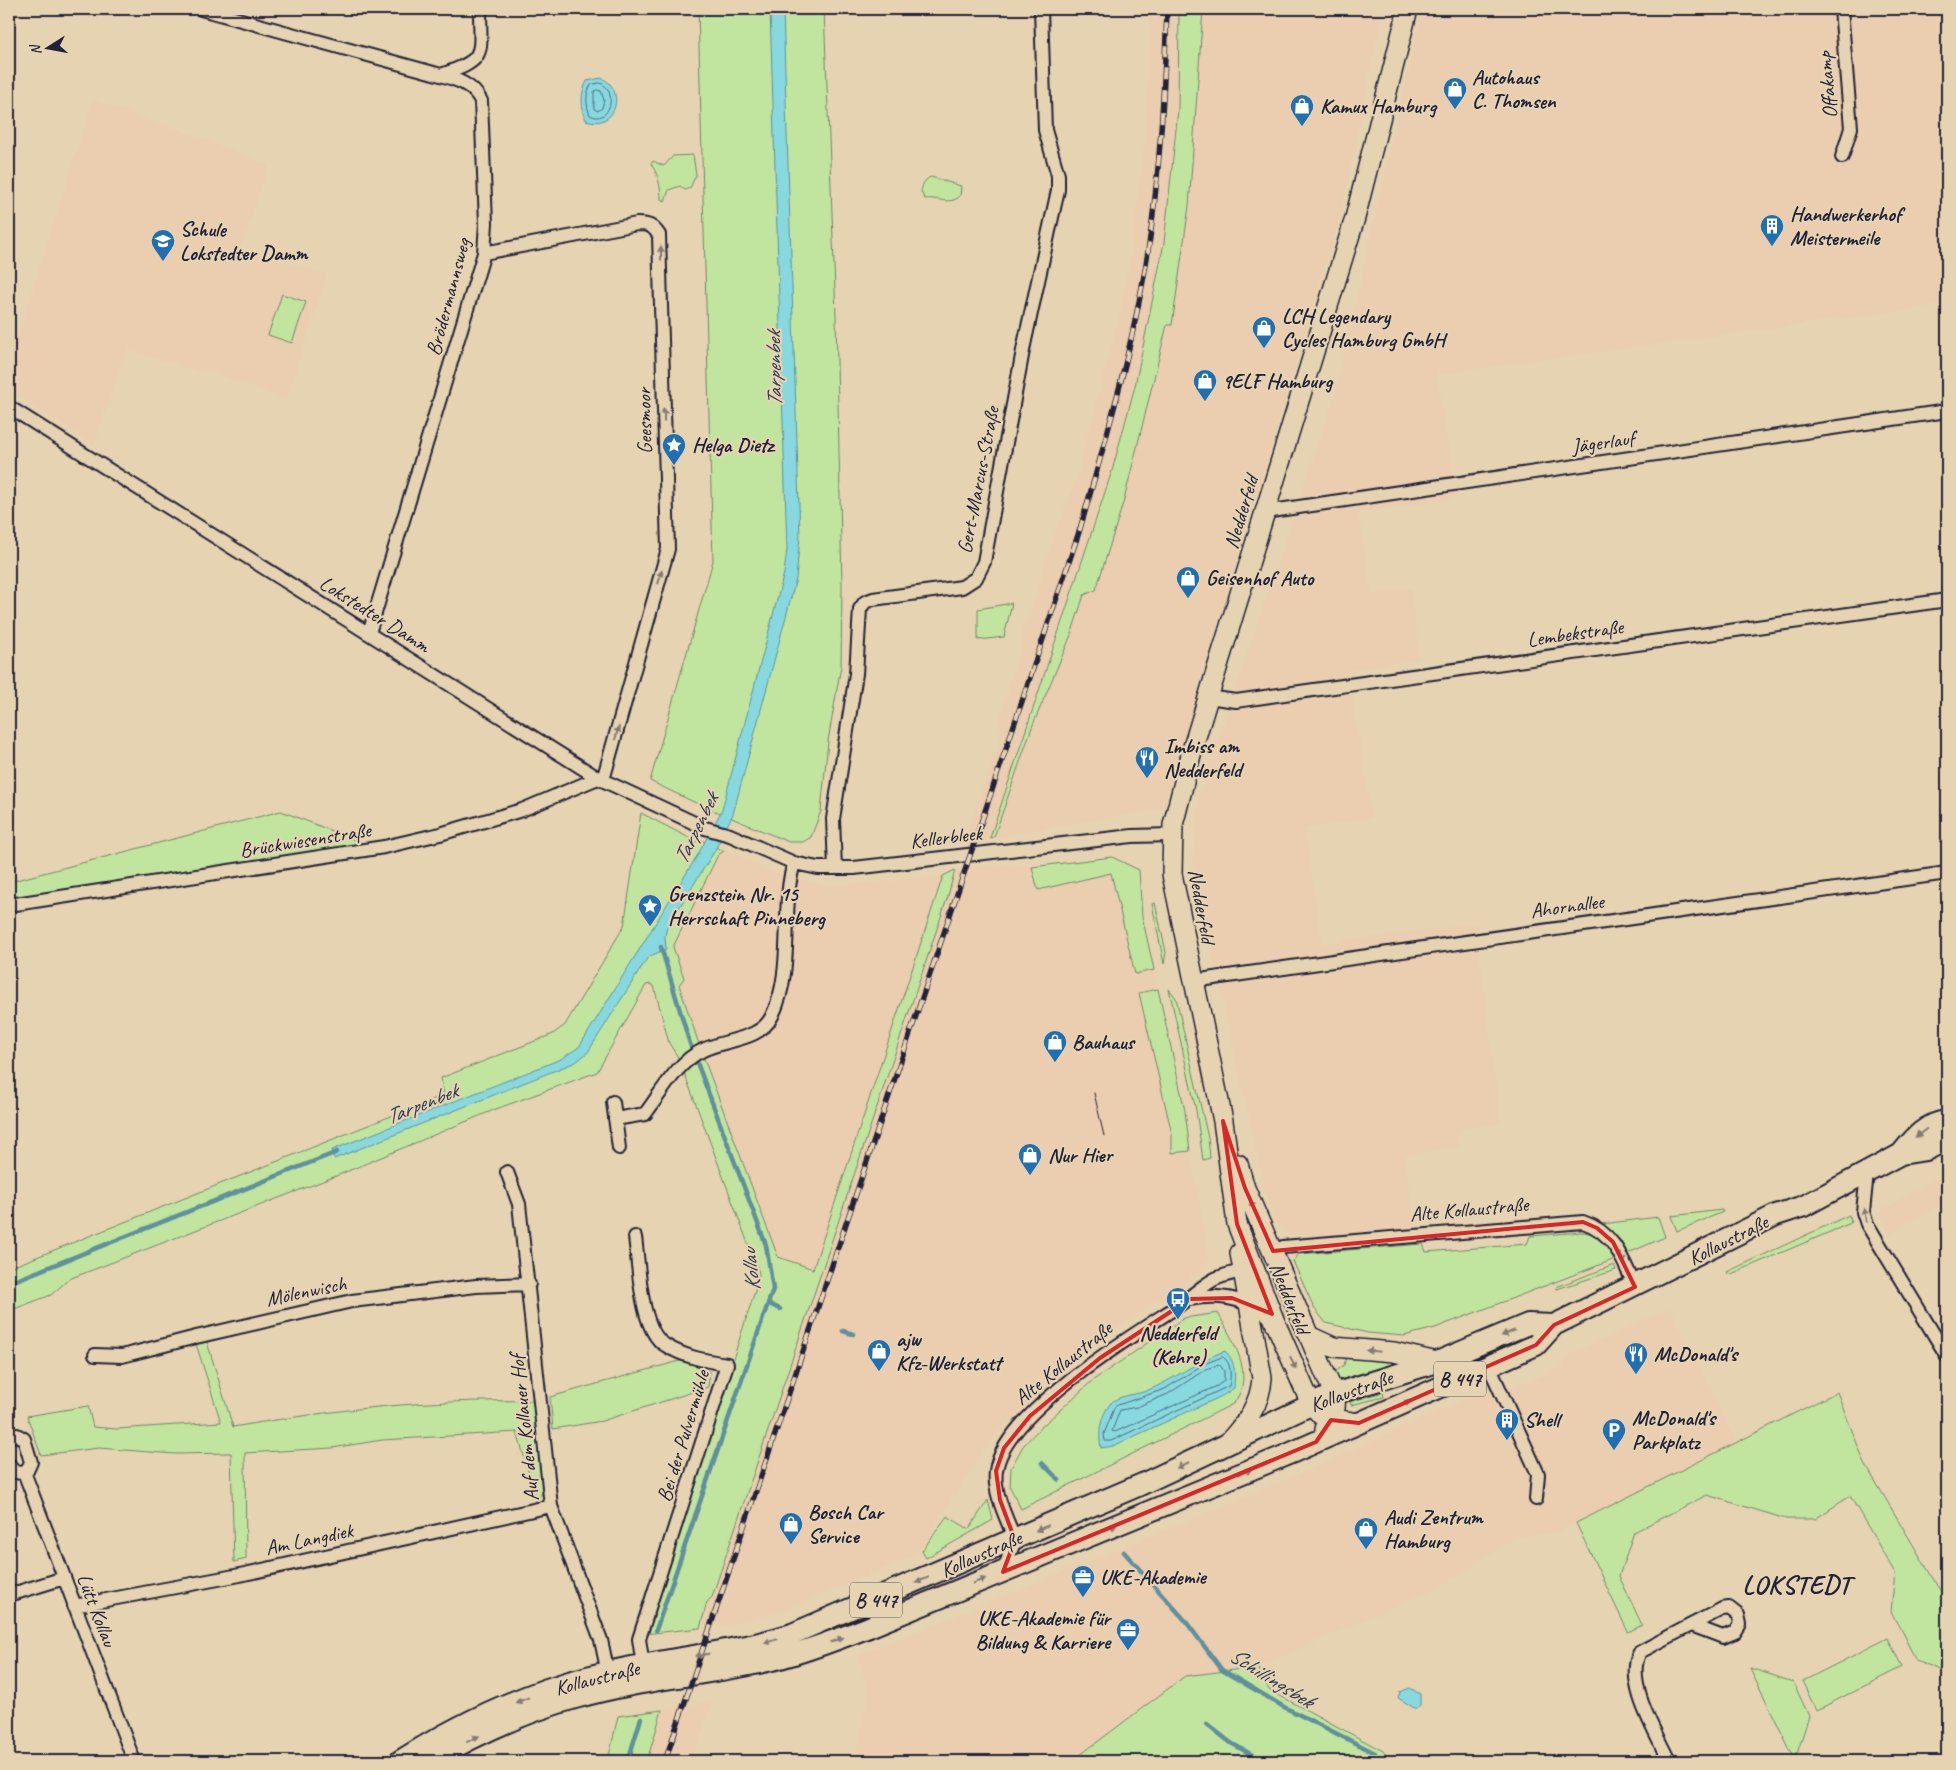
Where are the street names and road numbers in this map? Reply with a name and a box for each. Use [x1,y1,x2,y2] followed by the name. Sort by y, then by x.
[1811,48,1843,119] street label: Offakamp
[420,234,476,358] street label: Brödermannsweg
[630,386,658,454] street label: Geesmoor
[951,402,1005,556] street label: Gert-Marcus-Straße
[1569,424,1641,459] street label: Jägerlauf
[1218,470,1265,552] street label: Nedderfeld
[315,570,436,659] street label: Lokstedter Damm
[1525,613,1627,653] street label: Lembekstraße
[238,816,375,863] street label: Brückwiesenstraße
[909,820,985,854] street label: Kellerbleek
[1183,867,1222,948] street label: Nedderfeld
[1529,888,1608,924] street label: Ahornallee
[1409,1191,1531,1227] street label: Alte Kollaustraße
[1684,1208,1774,1271] street label: Kollaustraße
[1264,1258,1317,1340] street label: Nedderfeld
[264,1270,349,1312] street label: Mölenwisch
[1009,1314,1119,1410] street label: Alte Kollaustraße
[503,1349,545,1503] street label: Auf dem Kollauer Hof
[1434,1362,1486,1396] road number: B 447
[1306,1363,1398,1418] street label: Kollaustraße
[651,1365,716,1505] street label: Bei der Pulvermühle
[263,1517,357,1561] street label: Am Langdiek
[936,1524,1028,1583] street label: Kollaustraße
[71,1570,123,1651] street label: Lütt Kollau
[850,1582,902,1618] road number: B 447
[552,1654,644,1701] street label: Kollaustraße

